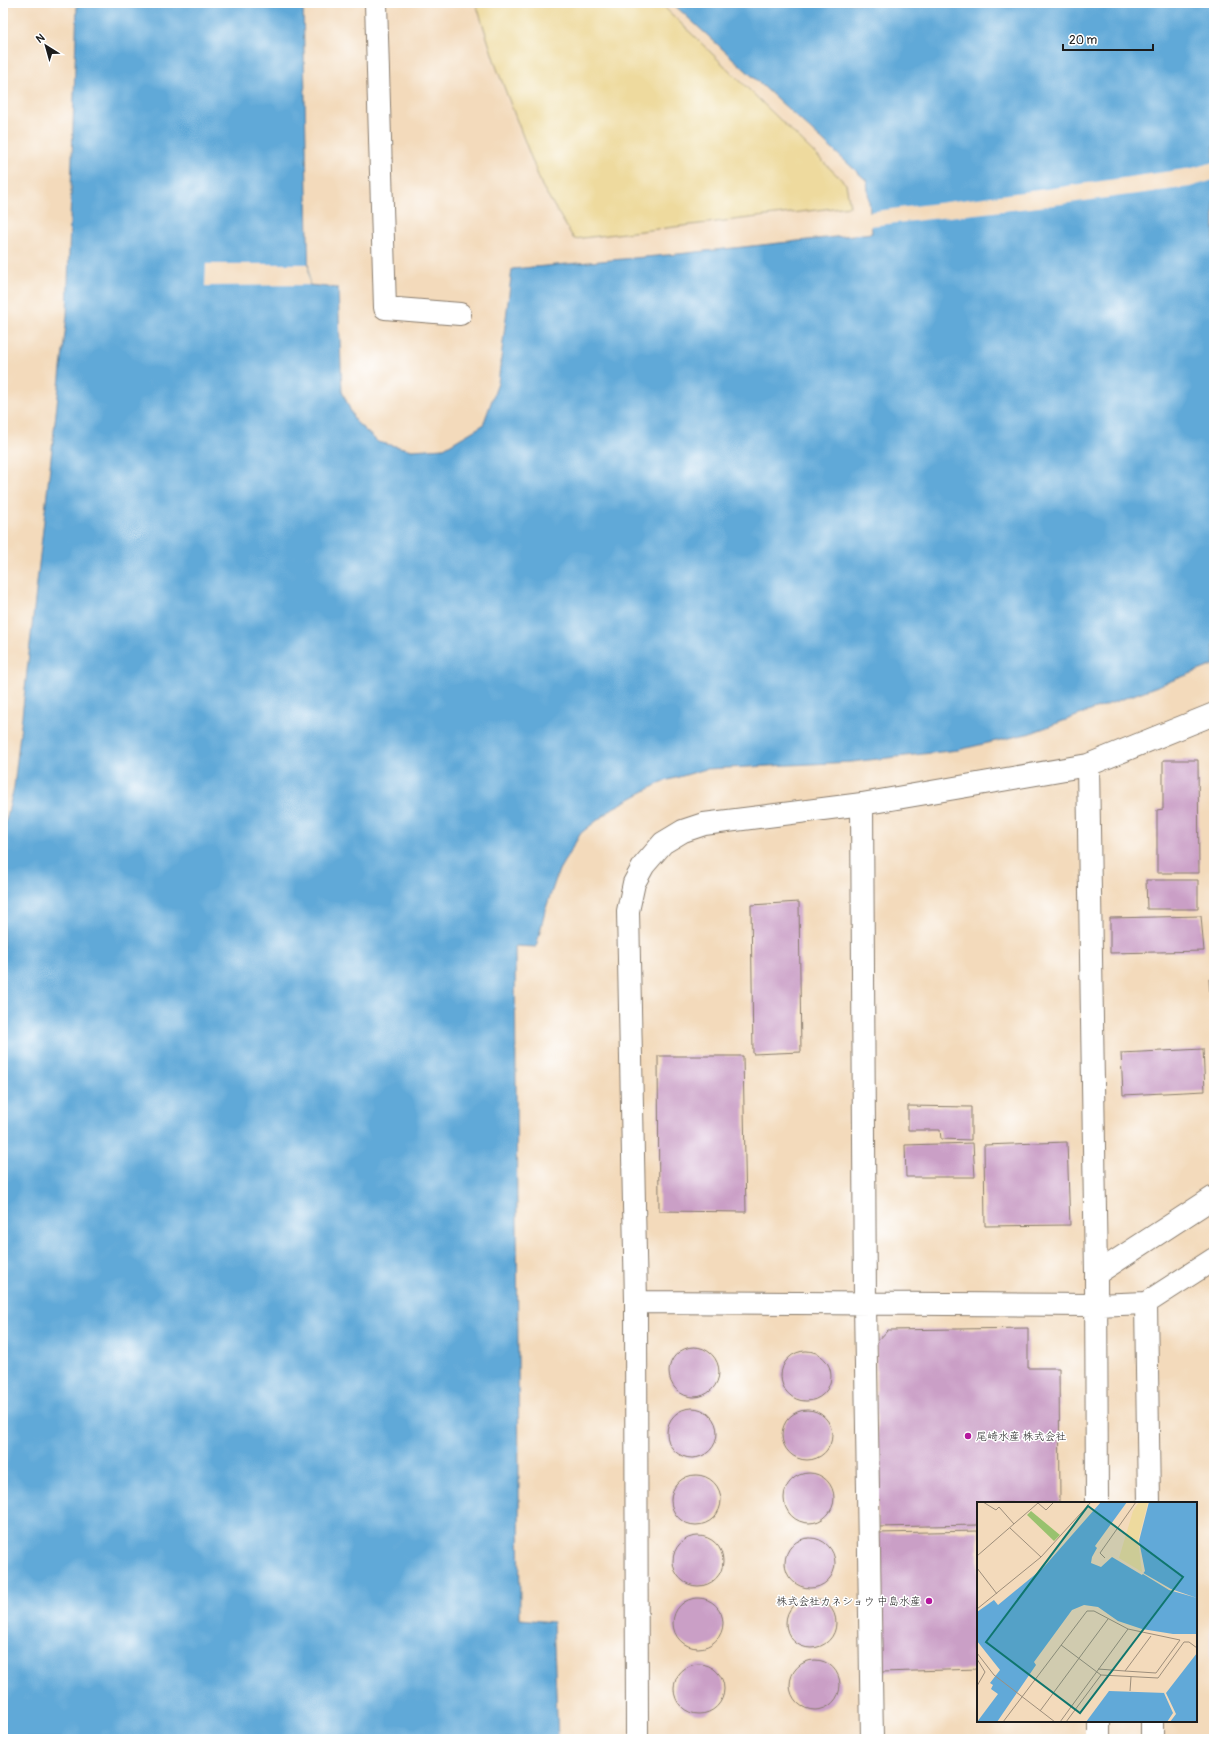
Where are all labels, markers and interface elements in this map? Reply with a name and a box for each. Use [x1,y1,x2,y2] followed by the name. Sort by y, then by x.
[26,26,66,66] north arrow
[1063,26,1153,52] scale bar
[33,31,48,46] text: N
[1069,33,1098,48] text: 20 m
[976,1430,1066,1443] place label: 尾崎水産 株式会社
[963,1431,973,1441] marker: 尾崎水産 株式会社
[977,1502,1197,1722] inset map
[776,1595,921,1608] place label: 株式会社カネショウ 中島水産
[924,1596,934,1606] marker: 株式会社カネショウ 中島水産

